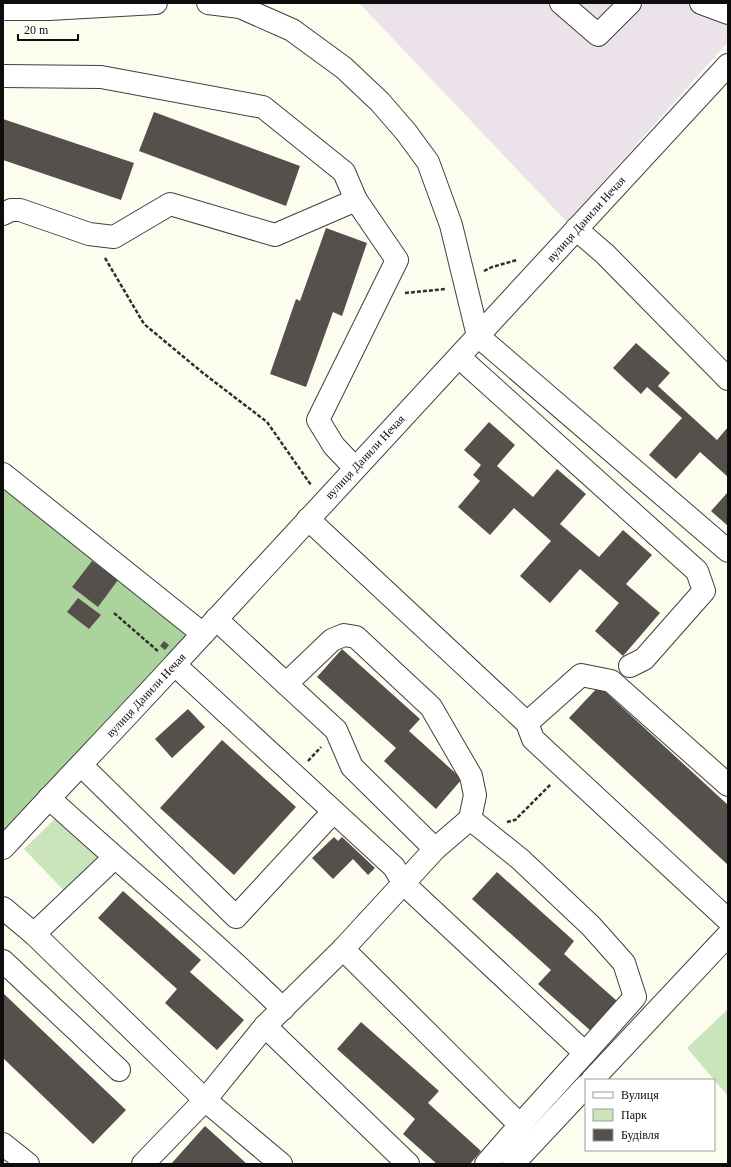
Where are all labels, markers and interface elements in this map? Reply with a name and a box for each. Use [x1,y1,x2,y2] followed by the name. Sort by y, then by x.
[18,16,78,42] scale bar
[24,23,49,37] text: 20 m
[544,173,628,265] street label: вулиця Данили Нечая
[322,411,408,502] street label: вулиця Данили Нечая
[103,649,189,740] street label: вулиця Данили Нечая
[585,1079,715,1151] legend
[621,1088,659,1102] text: Вулиця
[621,1108,647,1122] text: Парк
[621,1128,660,1142] text: Будівля

